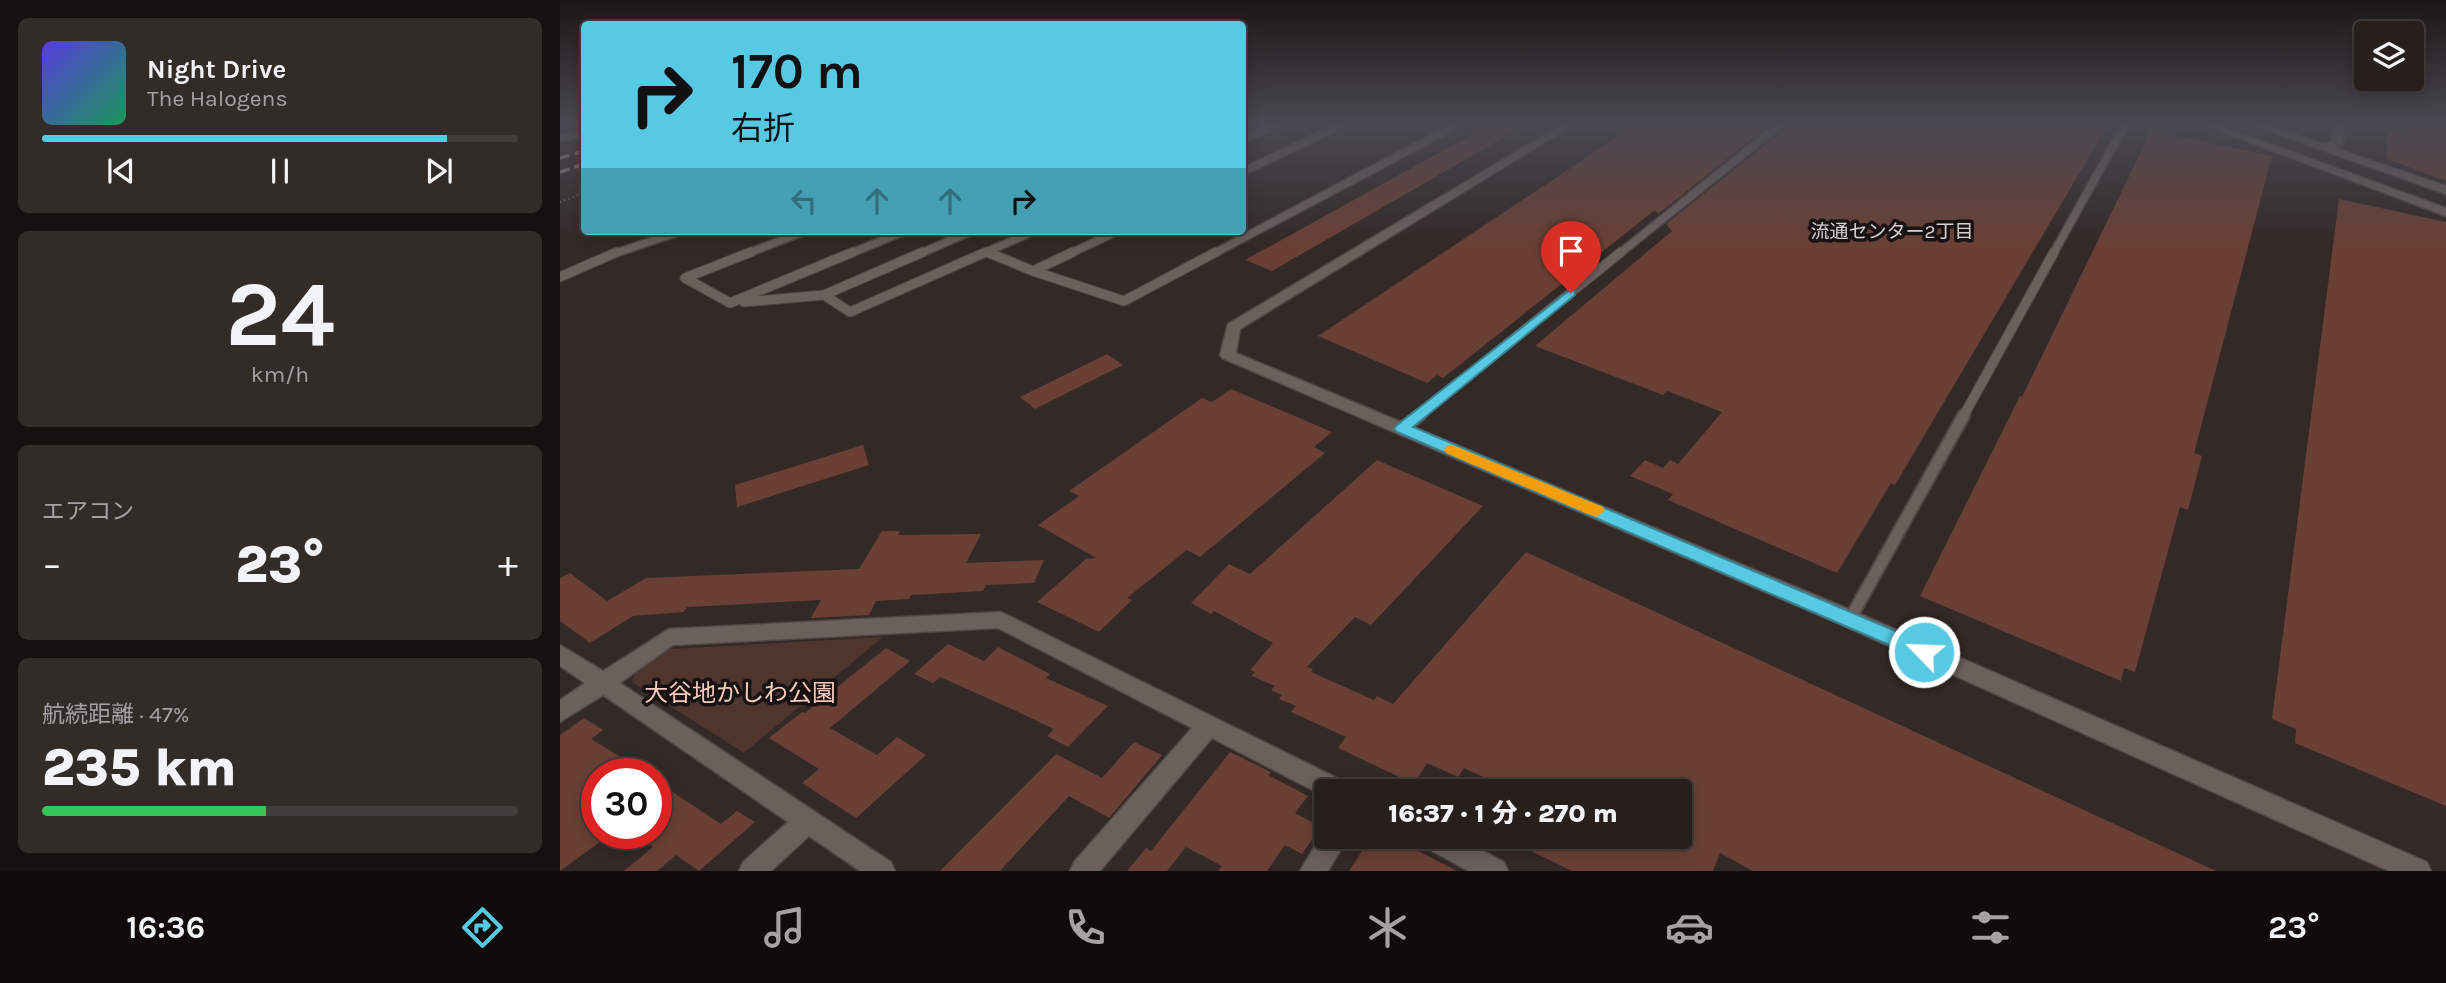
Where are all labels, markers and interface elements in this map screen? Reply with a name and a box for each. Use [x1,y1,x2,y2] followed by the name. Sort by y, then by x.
[2354,21,2424,91] map controls
[2354,21,2424,91] button: layers
[731,43,863,100] text: 170 m
[616,49,707,140] icon: right
[147,54,286,85] text: Night Drive
[147,85,287,112] text: The Halogens
[731,110,795,147] text: 右折
[102,152,140,190] icon: previous
[261,152,299,190] icon: pause
[420,152,458,190] icon: next
[785,182,823,220] icon: left
[858,182,896,220] icon: ahead
[931,182,969,220] icon: ahead
[1004,182,1042,220] icon: right
[1541,221,1601,293] pin
[1810,221,1974,243] district label: 流通センター2丁目
[1552,232,1590,270] icon: arrive
[225,262,335,368] text: 24
[251,361,309,388] text: km/h
[42,498,134,525] text: エアコン
[235,534,325,595] text: 23°
[42,542,62,587] text: −
[498,542,518,587] text: +
[1887,615,1961,689] position arrow
[644,679,836,707] park label: 大谷地かしわ公園
[42,701,189,728] text: 航続距離 · 47%
[42,737,237,798] text: 235 km
[581,758,672,849] speed limit sign: 30
[1388,798,1618,829] text: 16:37 · 1 分 · 270 m
[458,903,507,952] icon: directions
[760,903,809,952] icon: music
[1061,903,1110,952] icon: phone
[1363,903,1412,952] icon: climate
[1665,903,1714,952] icon: car
[1966,903,2015,952] icon: filters
[126,909,205,946] text: 16:36
[2268,909,2320,946] text: 23°

